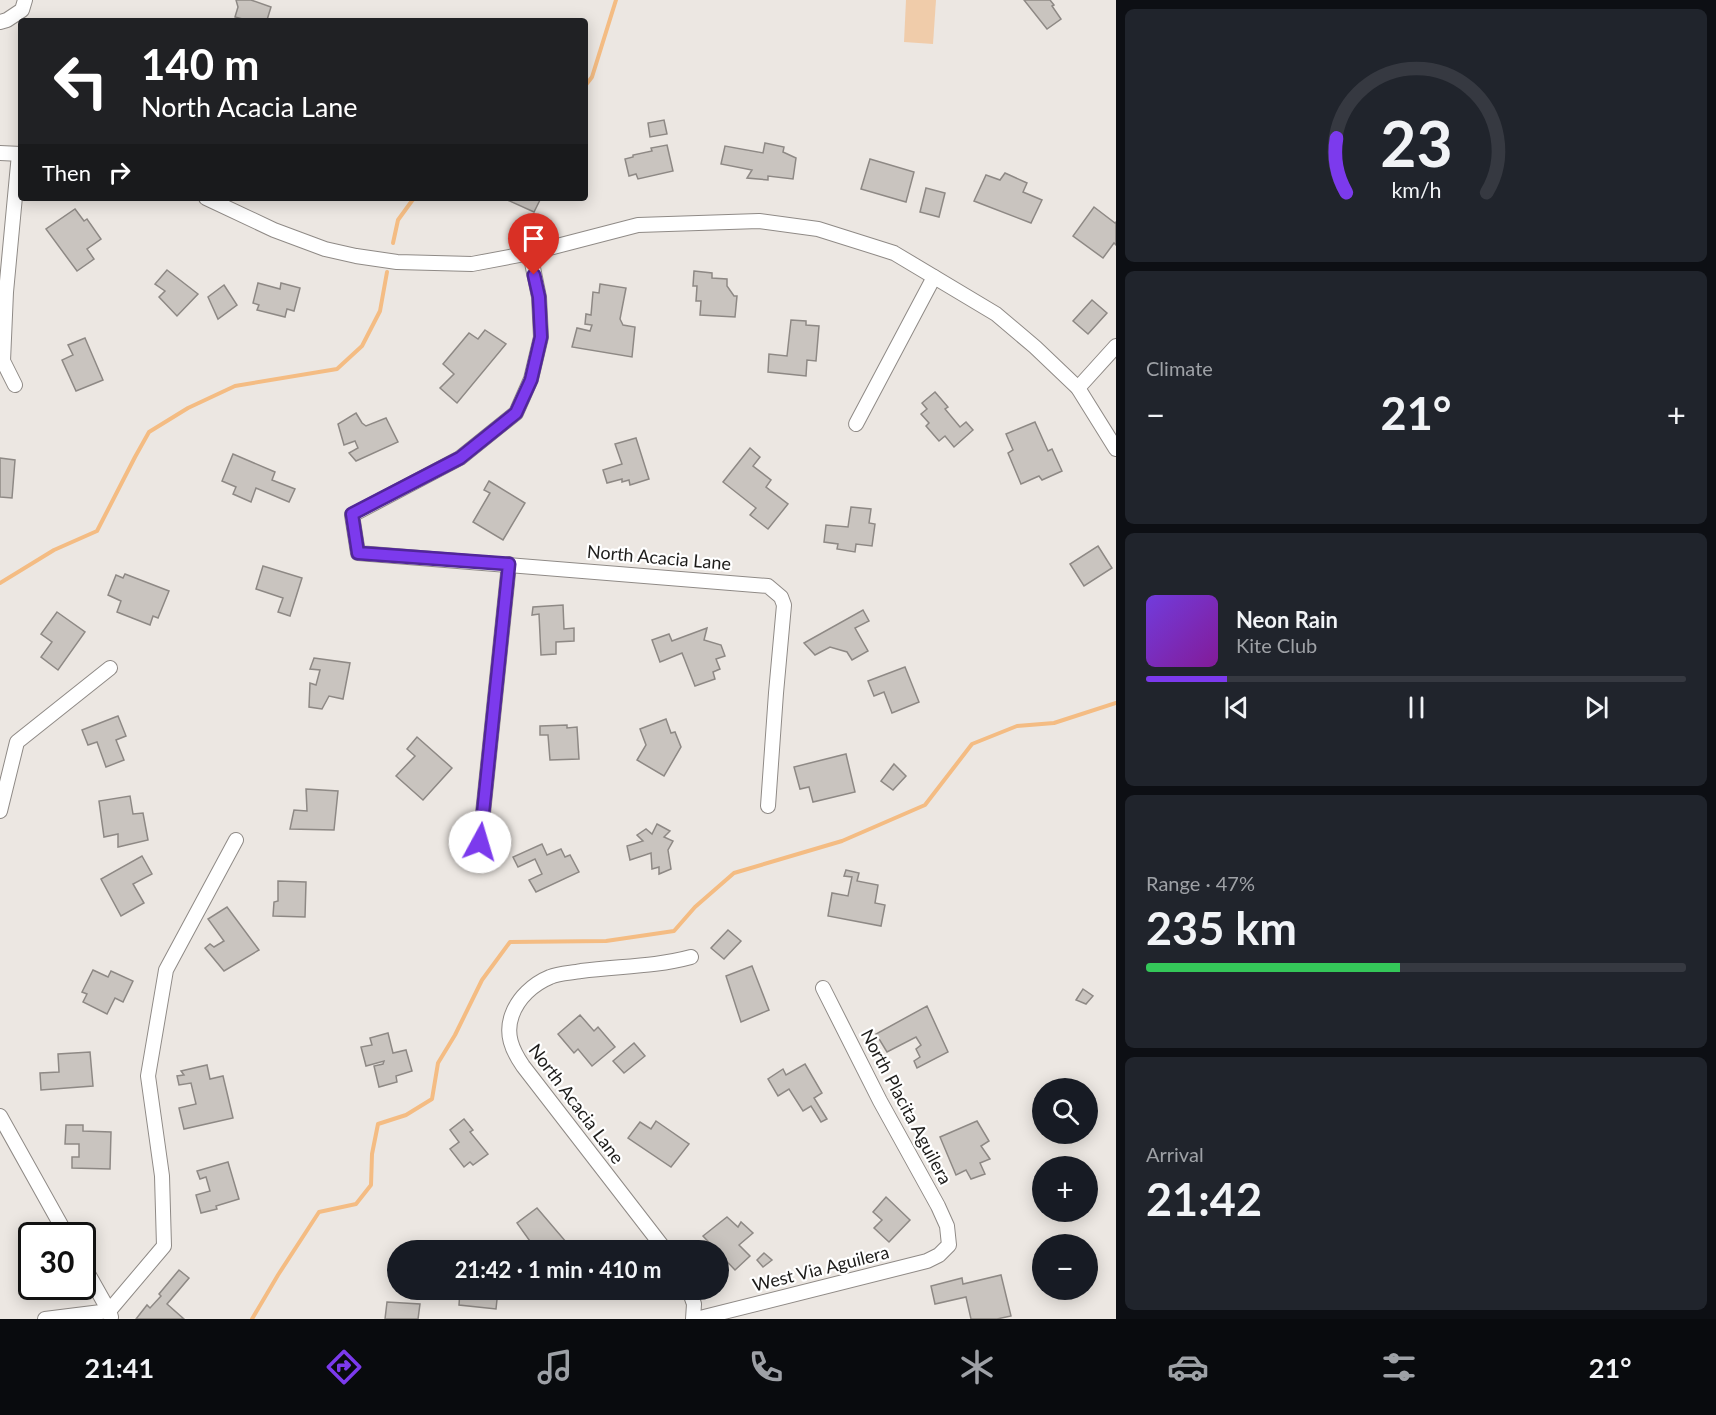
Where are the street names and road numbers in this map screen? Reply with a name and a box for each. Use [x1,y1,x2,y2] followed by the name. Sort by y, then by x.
[586,540,732,574] street label: North Acacia Lane
[857,1025,957,1188] street label: North Placita Aguilera
[525,1039,629,1168] street label: North Acacia Lane
[750,1240,891,1296] street label: West Via Aguilera

